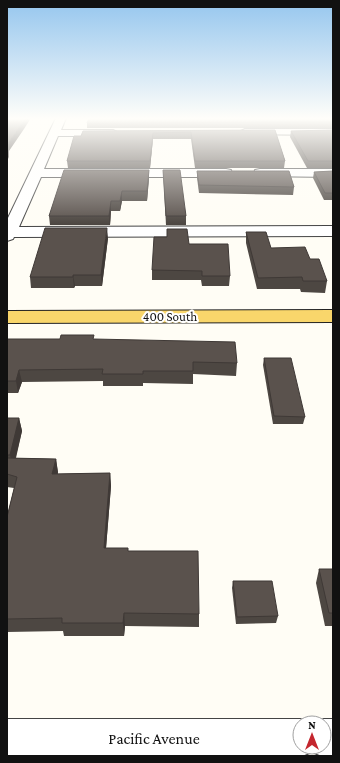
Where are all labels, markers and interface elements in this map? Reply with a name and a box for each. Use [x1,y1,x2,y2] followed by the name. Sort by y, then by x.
[143,309,197,324] street label: 400 South
[292,715,332,755] north arrow
[308,719,316,731] text: N
[108,730,200,747] street label: Pacific Avenue

